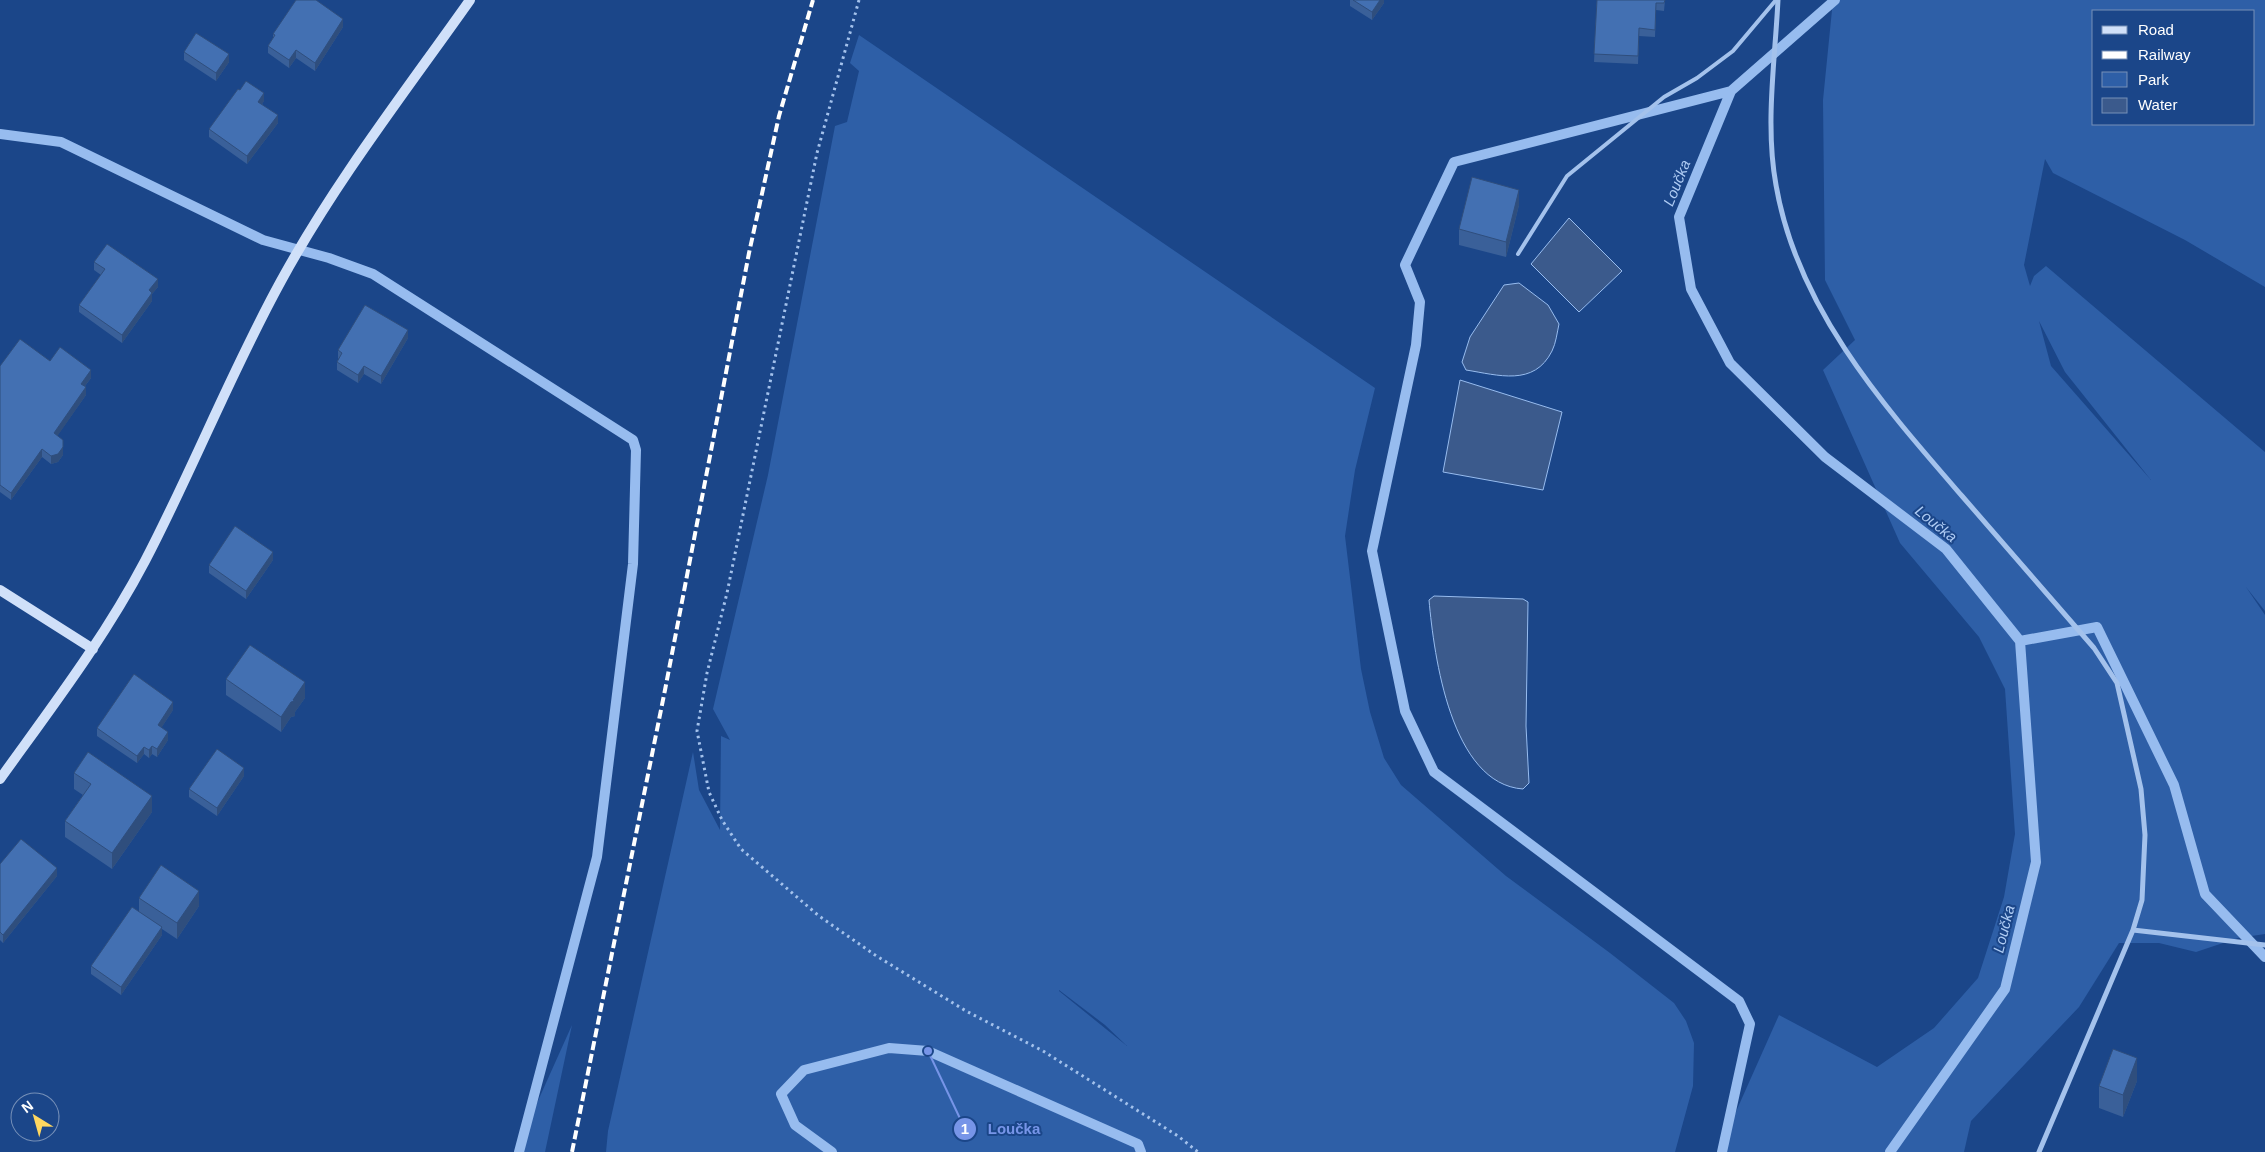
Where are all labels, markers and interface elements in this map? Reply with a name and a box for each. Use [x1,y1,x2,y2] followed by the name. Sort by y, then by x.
[2092,10,2255,125] legend
[2138,21,2174,38] text: Road
[2138,46,2191,63] text: Railway
[2138,71,2169,88] text: Park
[2138,96,2177,113] text: Water
[1660,157,1693,208] water label: Loučka
[1912,502,1960,545] water label: Loučka
[1989,903,2018,954] water label: Loučka
[10,1092,60,1142] north arrow
[18,1097,36,1116] text: N
[952,1114,1050,1144] callout: Loučka
[961,1120,969,1137] text: 1
[988,1120,1041,1137] text: Loučka

